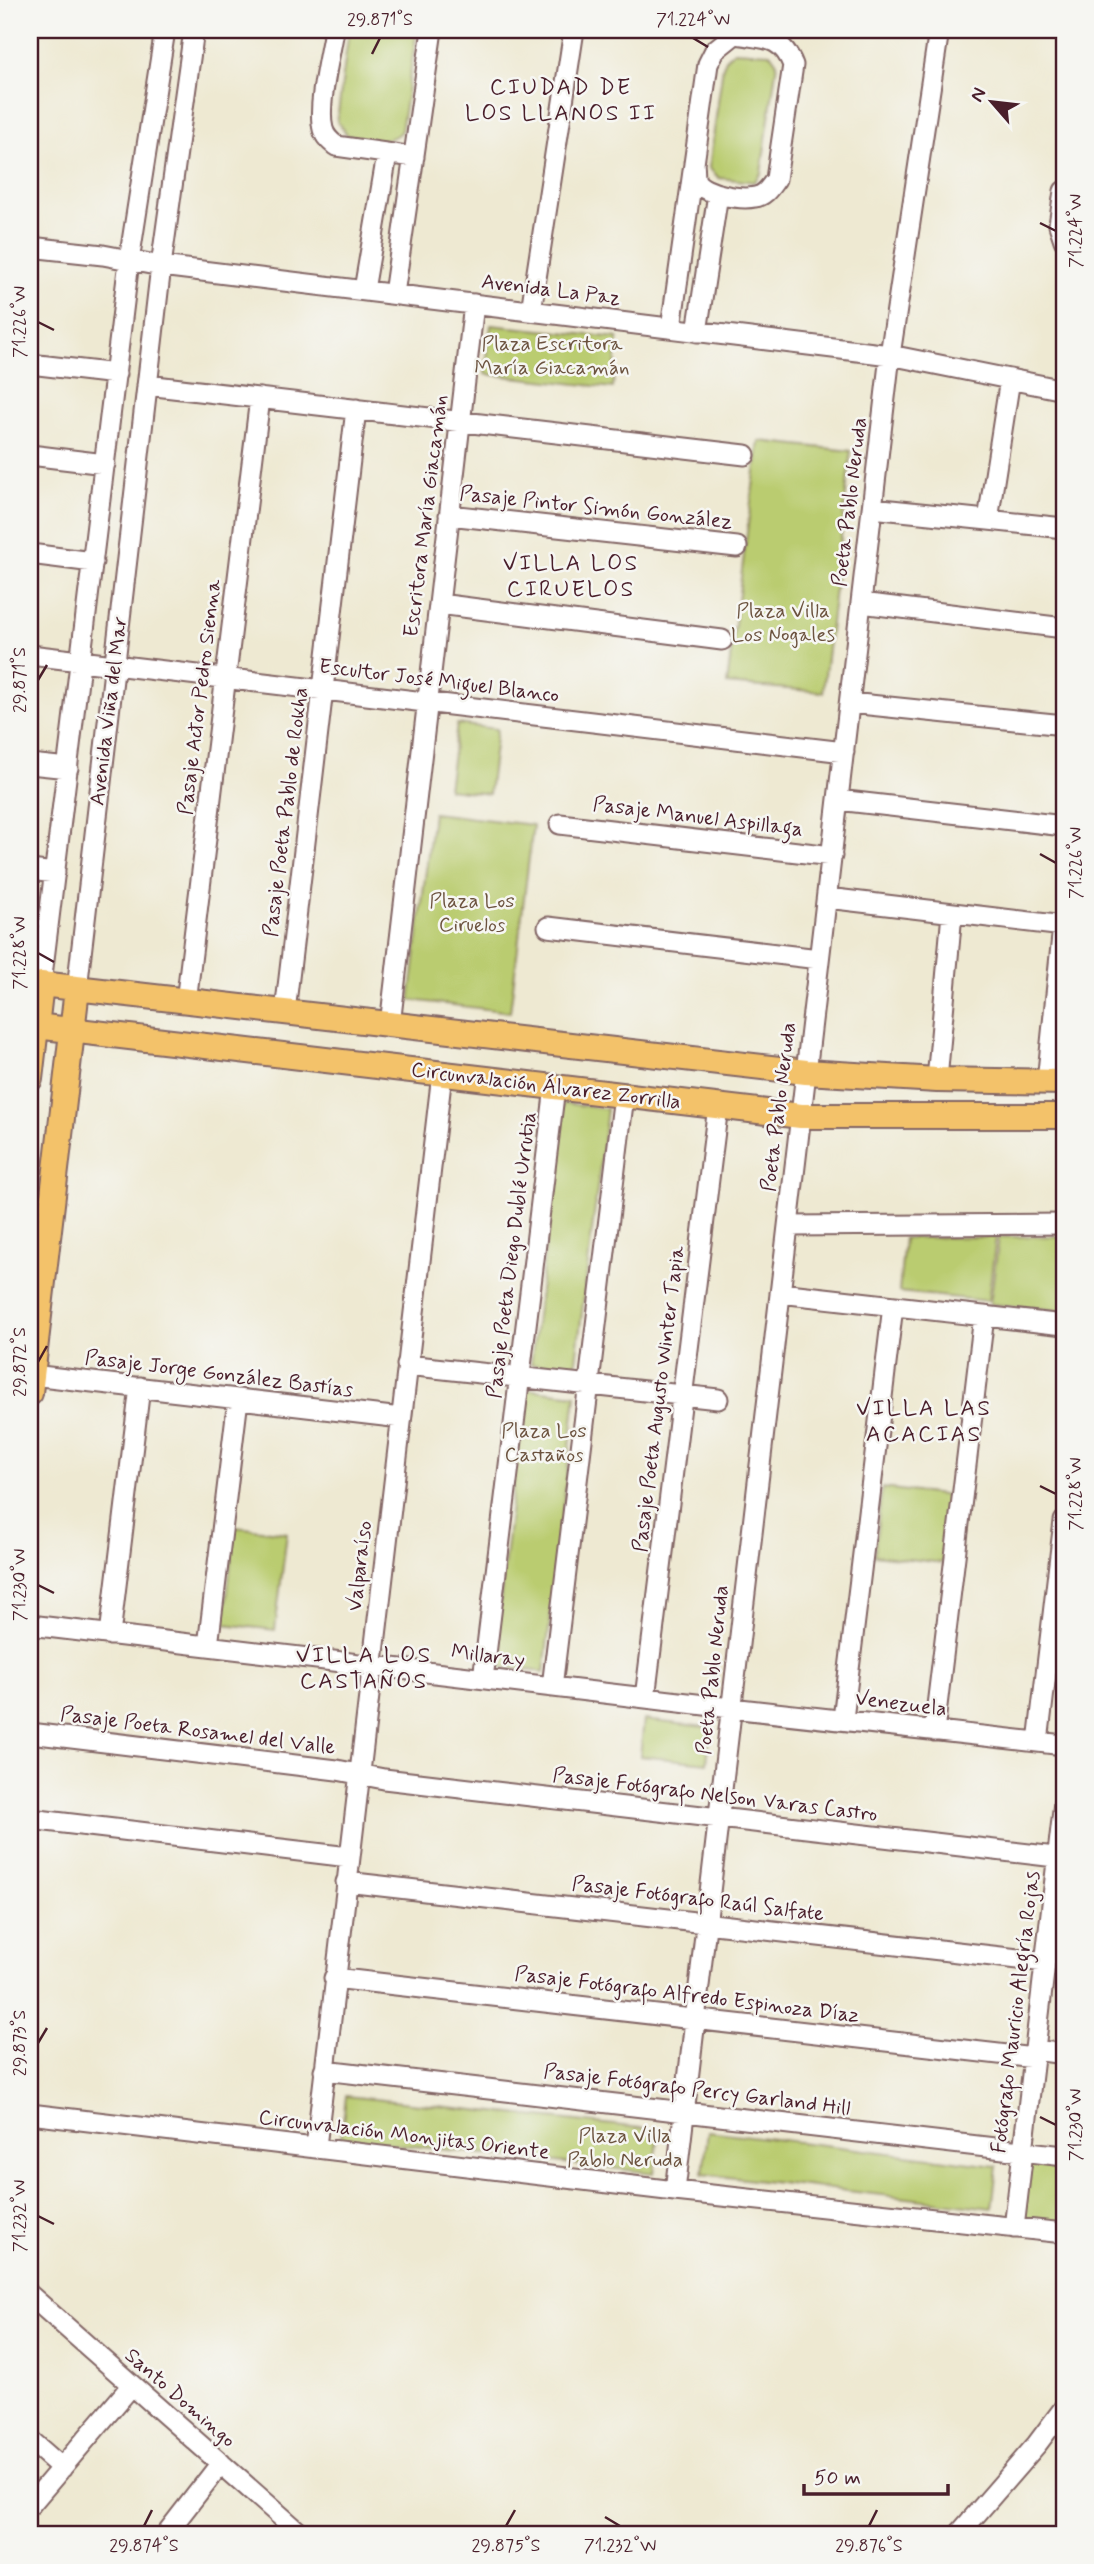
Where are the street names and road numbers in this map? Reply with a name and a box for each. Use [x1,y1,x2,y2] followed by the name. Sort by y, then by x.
[480,268,623,312] street label: Avenida La Paz
[397,393,455,639] street label: Escritora María Giacamán
[826,416,874,588] street label: Poeta Pablo Neruda
[458,480,734,536] street label: Pasaje Pintor Simón González
[172,577,228,816] street label: Pasaje Actor Pedro Sienna
[83,615,135,807] street label: Avenida Viña del Mar
[317,652,561,712] street label: Escultor José Miguel Blanco
[257,686,315,938] street label: Pasaje Poeta Pablo de Rokha
[591,790,805,846] street label: Pasaje Manuel Aspillaga
[755,1021,803,1193] street label: Poeta Pablo Neruda
[410,1056,682,1116] street label: Circunvalación Álvarez Zorrilla
[481,1110,543,1400] street label: Pasaje Poeta Diego Dublé Urrutia
[626,1244,692,1554] street label: Pasaje Poeta Augusto Winter Tapia
[83,1344,355,1405] street label: Pasaje Jorge González Bastías
[341,1519,379,1613] street label: Valparaíso
[690,1584,736,1756] street label: Poeta Pablo Neruda
[449,1638,527,1674] street label: Millaray
[854,1684,948,1724] street label: Venezuela
[59,1700,337,1762] street label: Pasaje Poeta Rosamel del Valle
[551,1761,879,1831] street label: Pasaje Fotógrafo Nelson Varas Castro
[985,1869,1049,2155] street label: Fotógrafo Mauricio Alegría Rojas
[570,1870,826,1930] street label: Pasaje Fotógrafo Raúl Salfate
[513,1960,861,2032] street label: Pasaje Fotógrafo Alfredo Espinoza Díaz
[542,2057,852,2125] street label: Pasaje Fotógrafo Percy Garland Hill
[257,2103,551,2167] street label: Circunvalación Monjitas Oriente
[119,2342,241,2454] street label: Santo Domingo

